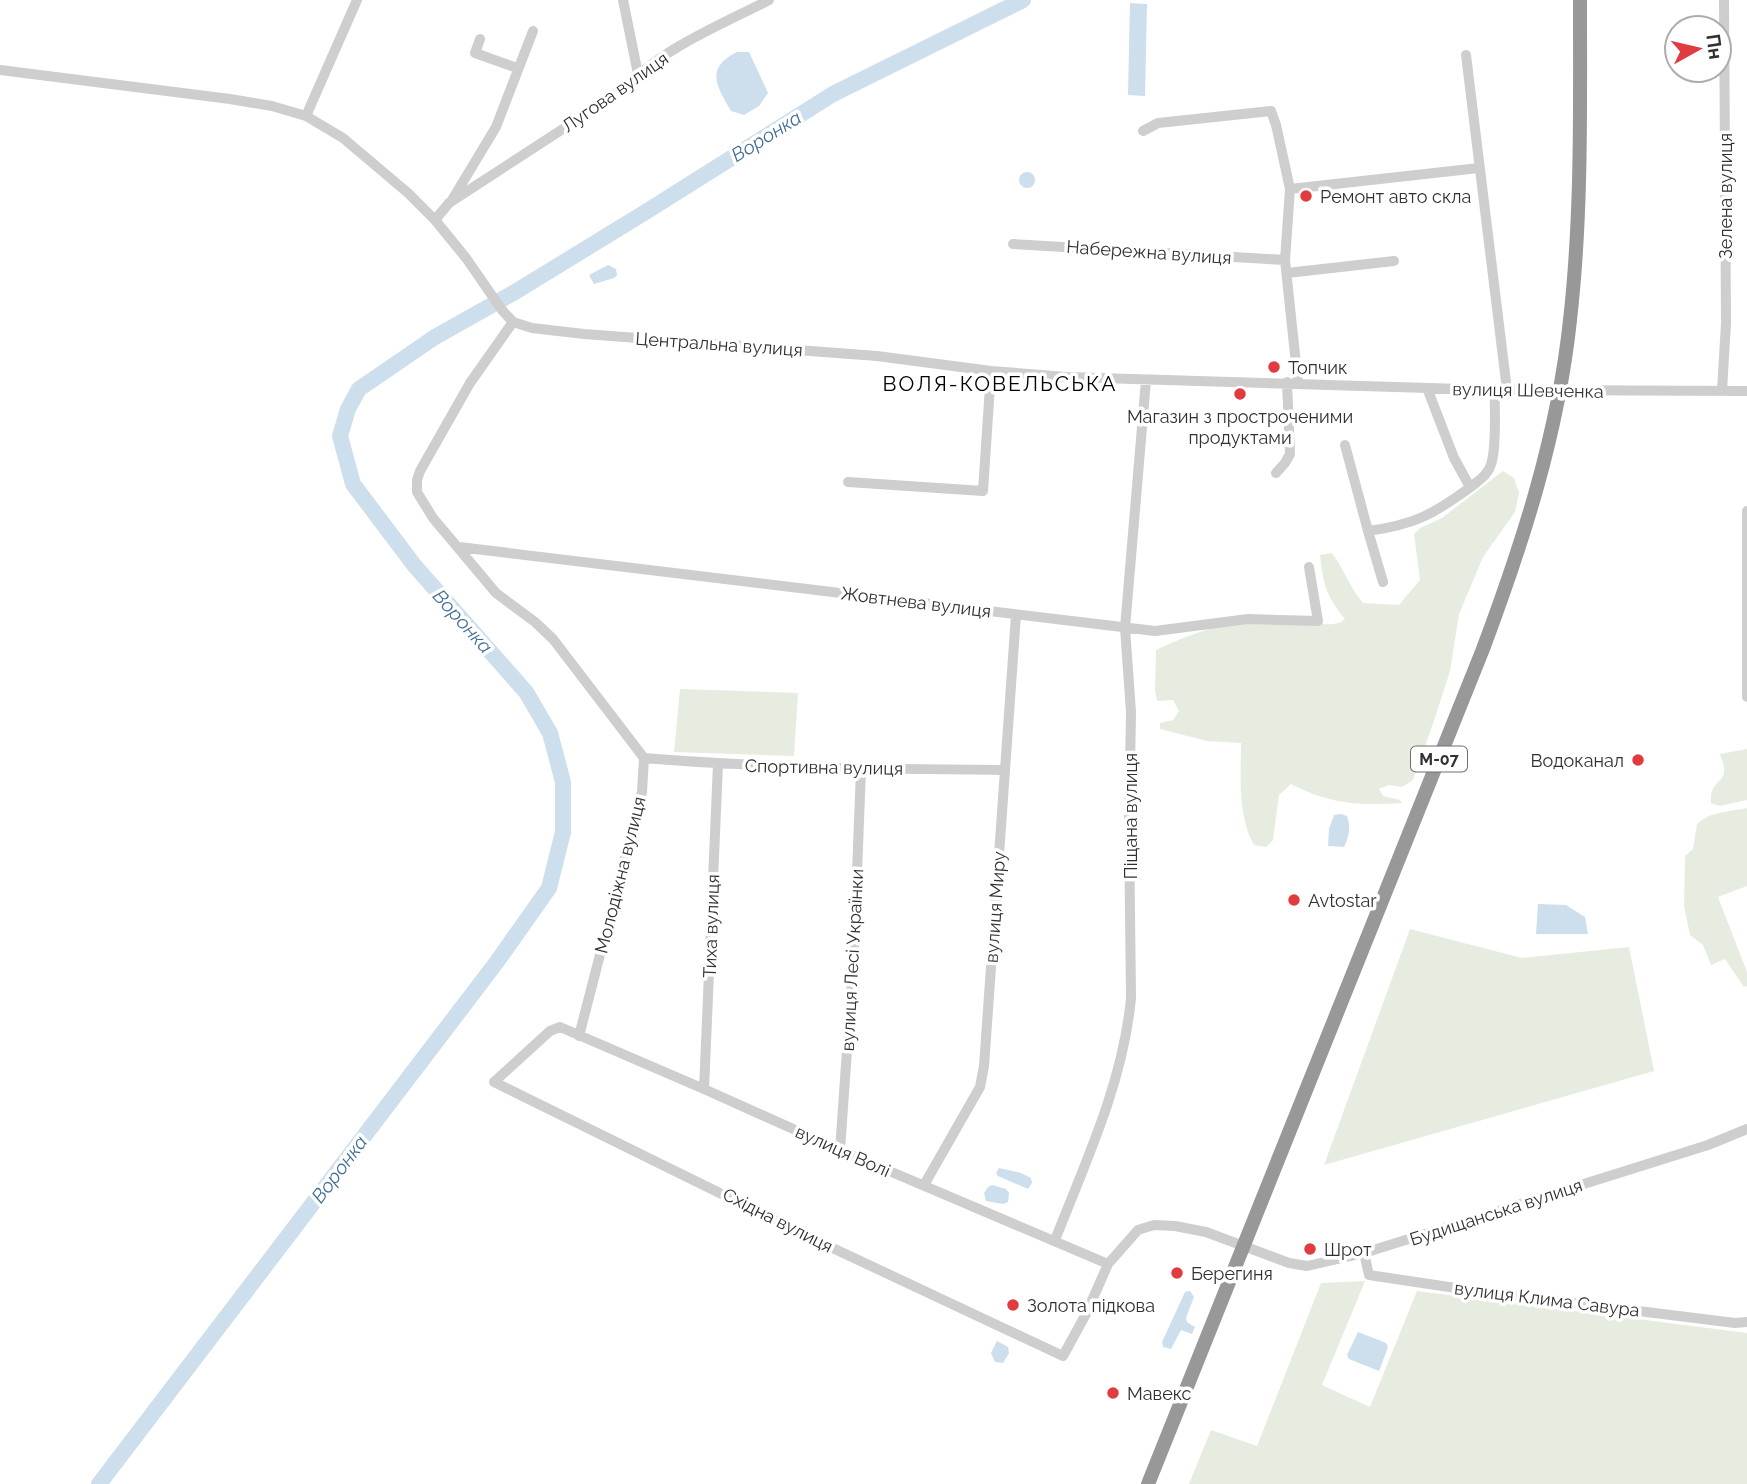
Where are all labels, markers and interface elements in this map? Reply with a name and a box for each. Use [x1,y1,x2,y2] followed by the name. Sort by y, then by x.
[1663,14,1733,84] north arrow
[1702,33,1727,61] text: Пн
[558,48,672,136] street label: Лугова вулиця
[727,106,805,166] water label: Воронка
[1715,133,1736,259] street label: Зелена вулиця
[1320,186,1471,207] place label: Ремонт авто скла
[1298,188,1314,204] marker: Ремонт авто скла
[1066,236,1232,268] street label: Набережна вулиця
[635,328,803,360] street label: Центральна вулиця
[1288,357,1347,378] place label: Топчик
[1266,359,1282,375] marker: Топчик
[882,371,1118,396] district label: ВОЛЯ-КОВЕЛЬСЬКА
[1452,378,1604,402] street label: вулиця Шевченка
[1232,386,1248,402] marker: Магазин з простроченими продуктами
[1127,406,1353,448] place label: Магазин з простроченими продуктами
[840,582,992,622] street label: Жовтнева вулиця
[429,585,497,657] water label: Воронка
[1411,746,1467,772] road number: М-07
[1530,750,1624,771] place label: Водоканал
[1630,752,1646,768] marker: Водоканал
[1120,753,1141,879] street label: Піщана вулиця
[745,755,903,779] street label: Спортивна вулиця
[590,794,650,956] street label: Молодіжна вулиця
[981,850,1009,963] street label: вулиця Миру
[837,868,867,1052] street label: вулиця Лесі Українки
[699,874,723,978] street label: Тиха вулиця
[1308,890,1377,911] place label: Avtostar
[1286,892,1302,908] marker: Avtostar
[792,1121,894,1181] street label: вулиця Волі
[307,1131,371,1207] water label: Воронка
[1407,1174,1585,1250] street label: Будищанська вулиця
[719,1183,837,1257] street label: Східна вулиця
[1324,1239,1372,1260] place label: Шрот
[1302,1241,1318,1257] marker: Шрот
[1191,1263,1273,1284] place label: Берегиня
[1169,1265,1185,1281] marker: Берегиня
[1453,1277,1641,1321] street label: вулиця Клима Савура
[1027,1295,1155,1316] place label: Золота підкова
[1005,1297,1021,1313] marker: Золота підкова
[1127,1383,1192,1404] place label: Мавекс
[1105,1385,1121,1401] marker: Мавекс

